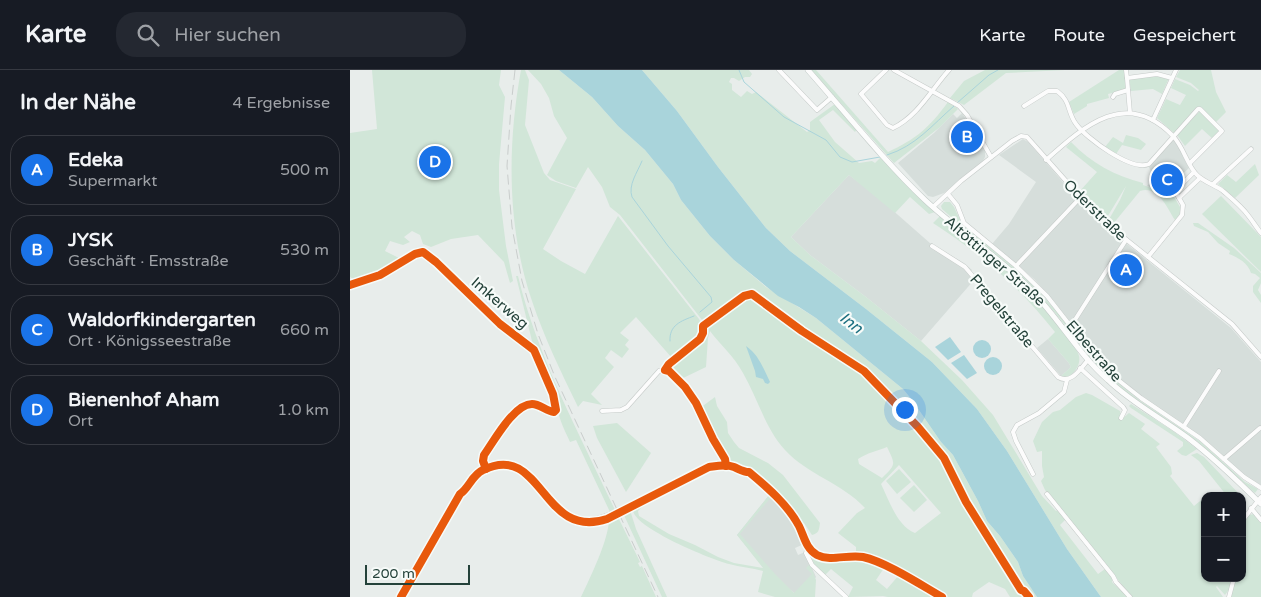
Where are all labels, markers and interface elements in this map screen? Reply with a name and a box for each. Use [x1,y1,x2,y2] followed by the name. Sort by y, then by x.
[116,12,466,57] search box
[25,20,86,49] text: Karte
[134,21,162,49] icon: search
[174,24,281,46] text: Hier suchen
[979,24,1025,46] text: Karte
[1053,24,1105,46] text: Route
[1133,24,1236,46] text: Gespeichert
[20,90,136,115] text: In der Nähe
[232,93,330,113] text: 4 Ergebnisse
[951,118,983,156] pin: B
[419,143,451,181] pin: D
[68,149,123,171] text: Edeka
[31,160,43,180] text: A
[280,160,329,180] text: 500 m
[1151,161,1183,199] pin: C
[68,171,157,191] text: Supermarkt
[1060,176,1130,244] street label: Oderstraße
[941,212,1049,310] street label: Altöttinger Straße
[68,229,113,251] text: JYSK
[31,240,43,260] text: B
[280,240,329,260] text: 530 m
[68,251,229,271] text: Geschäft · Emsstraße
[1110,251,1142,289] pin: A
[966,271,1038,351] street label: Pregelstraße
[468,273,532,333] street label: Imkerweg
[835,308,868,339] water label: Inn
[68,309,256,331] text: Waldorfkindergarten
[1062,316,1126,386] street label: Elbestraße
[31,320,43,340] text: C
[280,320,329,340] text: 660 m
[68,331,231,351] text: Ort · Königsseestraße
[68,389,219,411] text: Bienenhof Aham
[892,397,918,423] your location
[31,400,43,420] text: D
[277,400,329,420] text: 1.0 km
[68,411,93,431] text: Ort
[1201,492,1246,582] map controls
[1201,492,1246,537] button: +
[1201,537,1246,582] button: −
[365,562,470,585] scale bar
[372,565,415,582] text: 200 m

